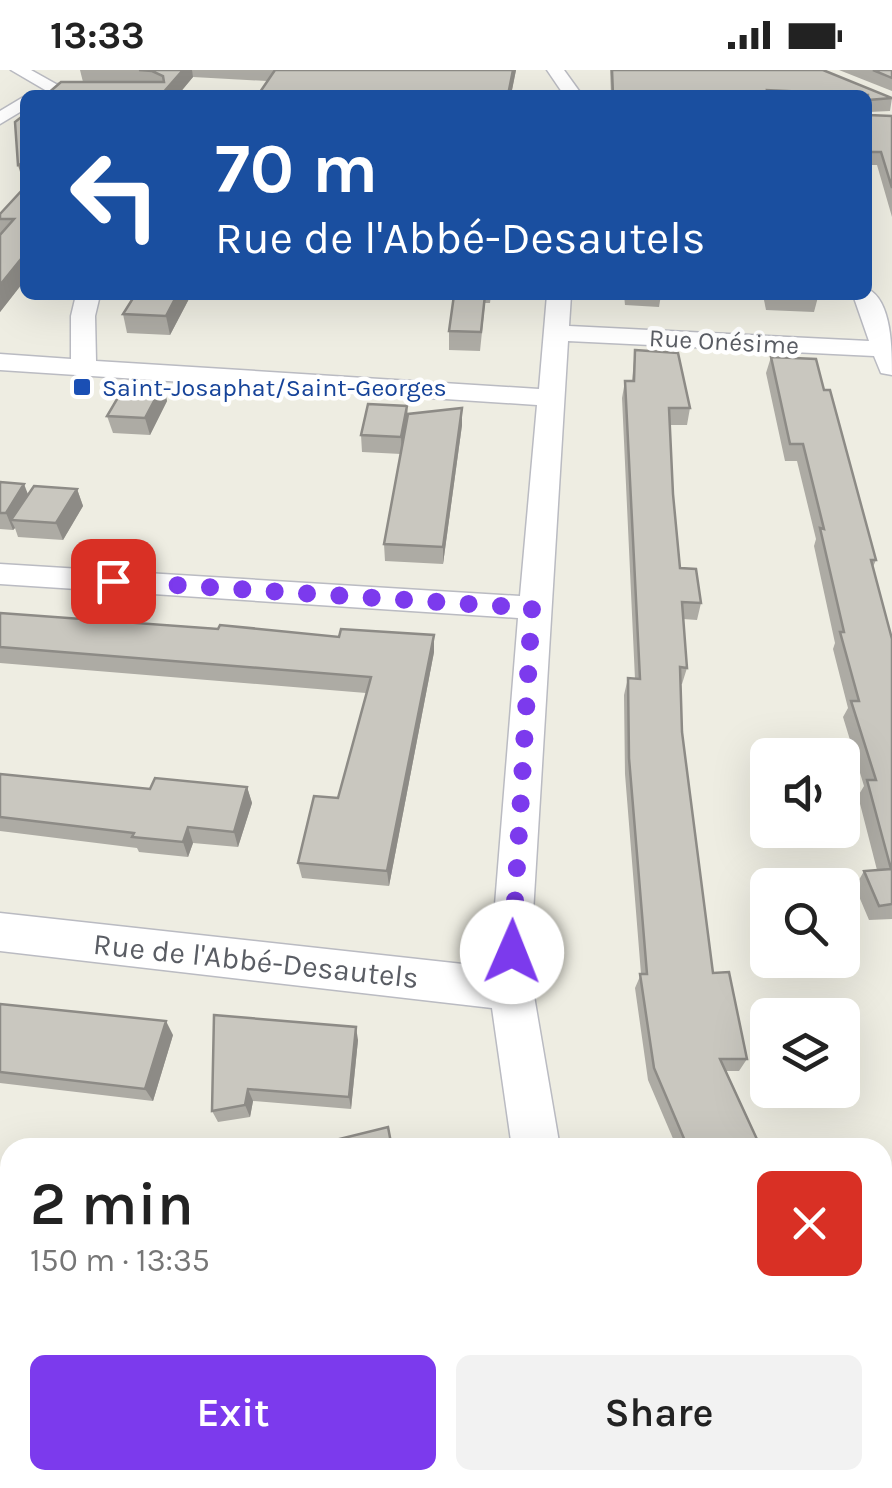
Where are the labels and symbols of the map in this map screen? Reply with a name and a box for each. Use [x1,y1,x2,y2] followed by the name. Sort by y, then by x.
[648,323,800,360] street label: Rue Onésime
[102,373,447,402] place label: Saint-Josaphat/Saint-Georges
[71,376,93,398] marker: Saint-Josaphat/Saint-Georges
[71,539,156,624] pin
[460,900,564,1004] position arrow
[92,926,420,996] street label: Rue de l'Abbé-Desautels

